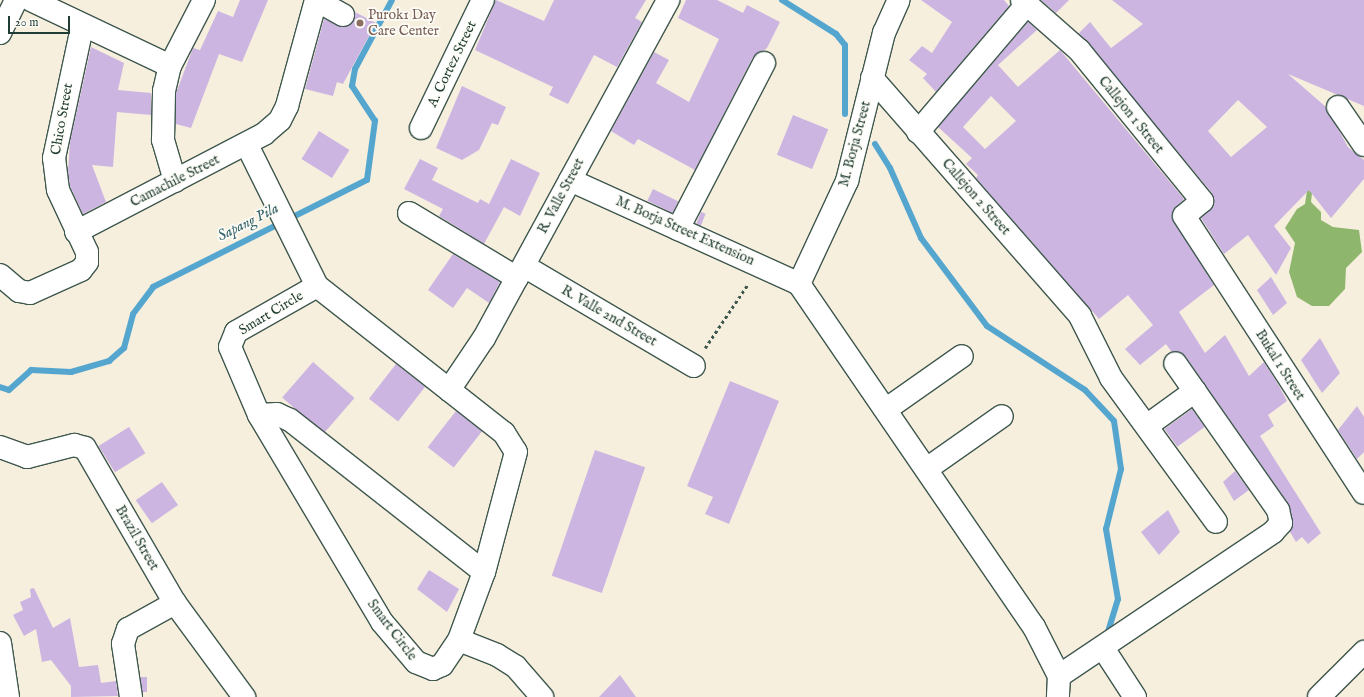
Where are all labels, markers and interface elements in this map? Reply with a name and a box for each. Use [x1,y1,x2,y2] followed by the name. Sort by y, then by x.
[368,7,439,40] place label: Purok1 Day Care Center
[10,8,72,34] scale bar
[15,15,38,30] text: 20 m
[355,18,365,28] marker: Purok1 Day Care Center
[424,18,480,110] street label: A. Cortez Street
[1095,73,1167,157] street label: Callejon 1 Street
[47,82,77,156] street label: Chico Street
[835,99,875,189] street label: M. Borja Street
[127,151,223,211] street label: Camachile Street
[534,155,588,237] street label: R. Valle Street
[938,155,1014,239] street label: Callejon 2 Street
[613,193,757,269] street label: M. Borja Street Extension
[215,199,281,245] water label: Sapang Pila
[558,282,660,350] street label: R. Valle 2nd Street
[236,287,306,339] street label: Smart Circle
[1252,327,1308,403] street label: Bukal 1 Street
[112,502,162,574] street label: Brazil Street
[364,596,420,664] street label: Smart Circle

